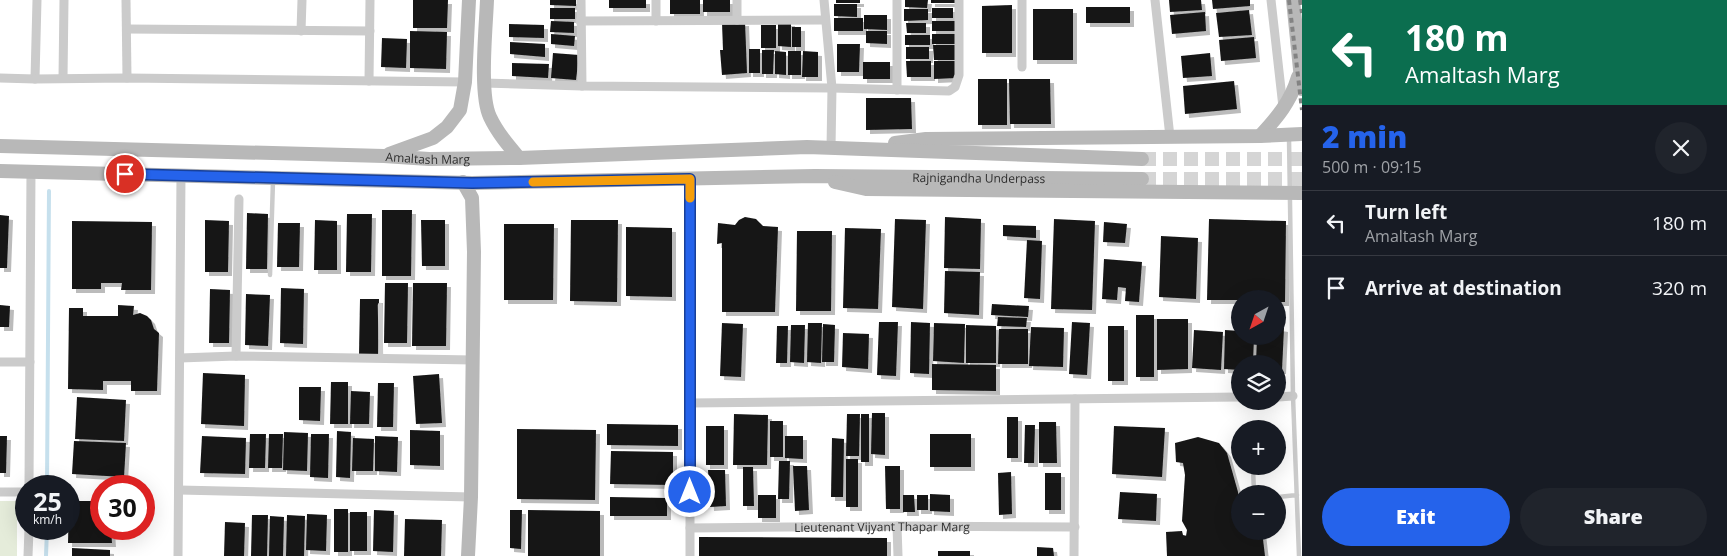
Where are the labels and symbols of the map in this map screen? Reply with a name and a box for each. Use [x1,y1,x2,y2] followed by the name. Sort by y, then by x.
[385,148,471,168] street label: Amaltash Marg
[104,153,146,195] pin
[912,168,1046,187] street label: Rajnigandha Underpass
[1231,290,1286,345] north arrow
[663,465,715,517] position arrow
[90,475,155,540] speed limit sign: 30
[794,517,970,535] street label: Lieutenant Vijyant Thapar Marg

